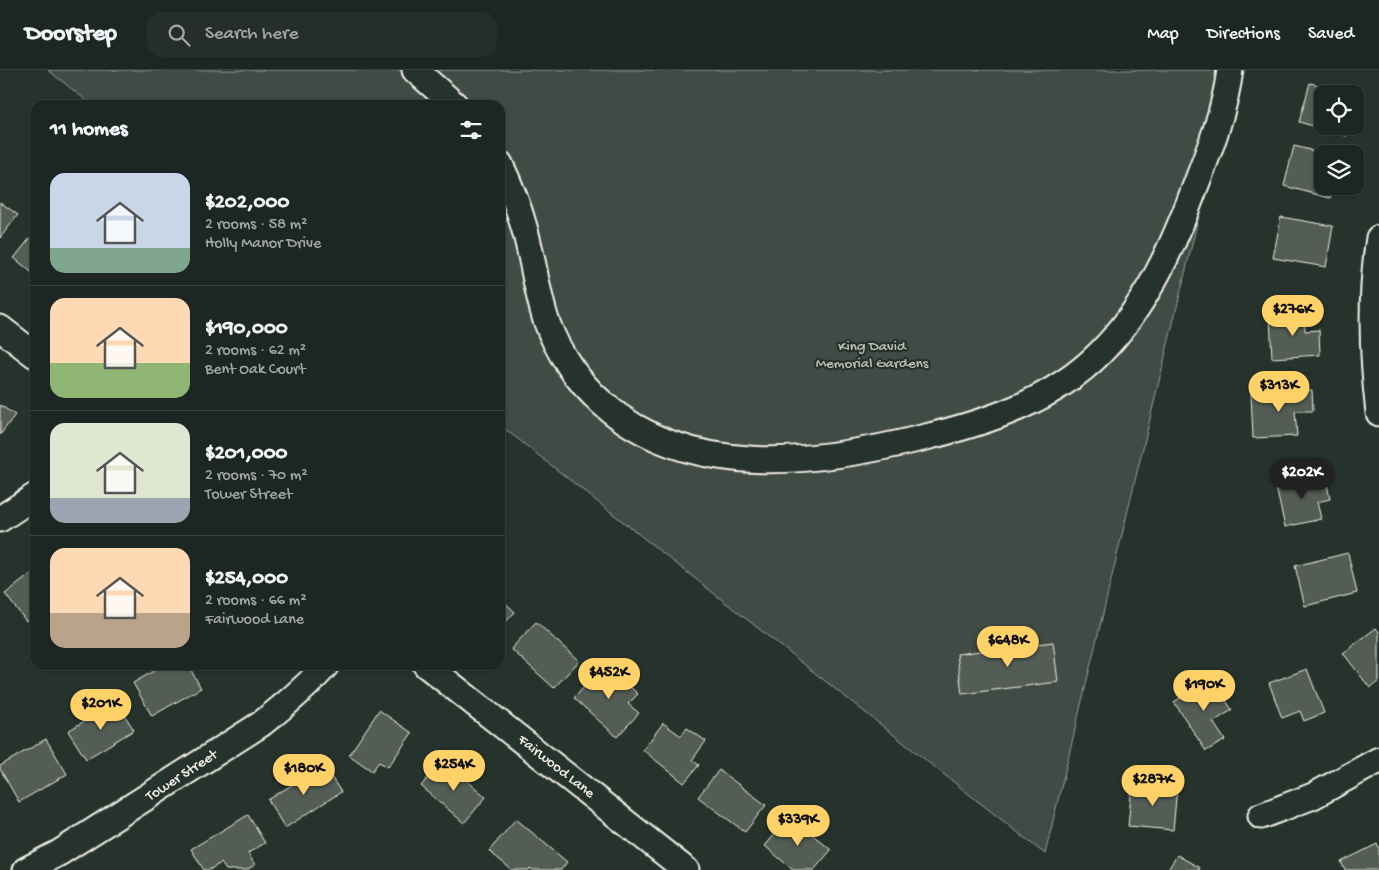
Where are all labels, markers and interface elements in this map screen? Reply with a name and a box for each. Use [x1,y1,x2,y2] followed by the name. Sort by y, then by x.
[147,12,497,57] search box
[25,20,117,49] text: Doorstep
[165,21,193,49] icon: search
[205,23,299,46] text: Search here
[1147,24,1179,45] text: Map
[1207,24,1280,45] text: Directions
[1308,24,1354,45] text: Saved
[1314,85,1364,195] map controls
[1314,85,1364,135] button: locate
[457,116,485,144] icon: filters
[50,118,128,143] text: 11 homes
[1314,145,1364,195] button: layers
[205,191,289,216] text: $202,000
[90,193,150,253] icon: home
[205,216,307,235] text: 2 rooms · 58 m²
[205,235,321,254] text: Holly Manor Drive
[1258,294,1328,337] pin: $276K
[1273,301,1313,320] text: $276K
[205,317,288,342] text: $190,000
[90,318,150,378] icon: home
[816,338,929,373] park label: King David Memorial Gardens
[205,342,306,361] text: 2 rooms · 62 m²
[205,361,305,380] text: Bent Oak Court
[1244,370,1314,413] pin: $313K
[1259,377,1299,396] text: $313K
[205,442,288,467] text: $201,000
[90,443,150,503] icon: home
[1267,458,1337,500] pin: $202K
[1282,464,1322,483] text: $202K
[205,467,308,486] text: 2 rooms · 70 m²
[205,486,292,505] text: Tower Street
[205,567,288,592] text: $254,000
[90,568,150,628] icon: home
[205,592,306,611] text: 2 rooms · 66 m²
[205,611,304,630] text: Fairwood Lane
[973,626,1043,668] pin: $648K
[988,632,1028,651] text: $648K
[574,658,644,700] pin: $452K
[589,664,629,683] text: $452K
[1169,670,1239,712] pin: $190K
[1184,676,1224,695] text: $190K
[66,688,136,731] pin: $201K
[81,695,121,714] text: $201K
[513,731,598,803] street label: Fairwood Lane
[142,745,223,806] street label: Tower Street
[419,750,489,792] pin: $254K
[269,754,339,796] pin: $180K
[434,756,474,775] text: $254K
[284,760,324,779] text: $180K
[1118,764,1188,807] pin: $287K
[1133,771,1173,790] text: $287K
[763,804,833,847] pin: $339K
[778,811,818,830] text: $339K

